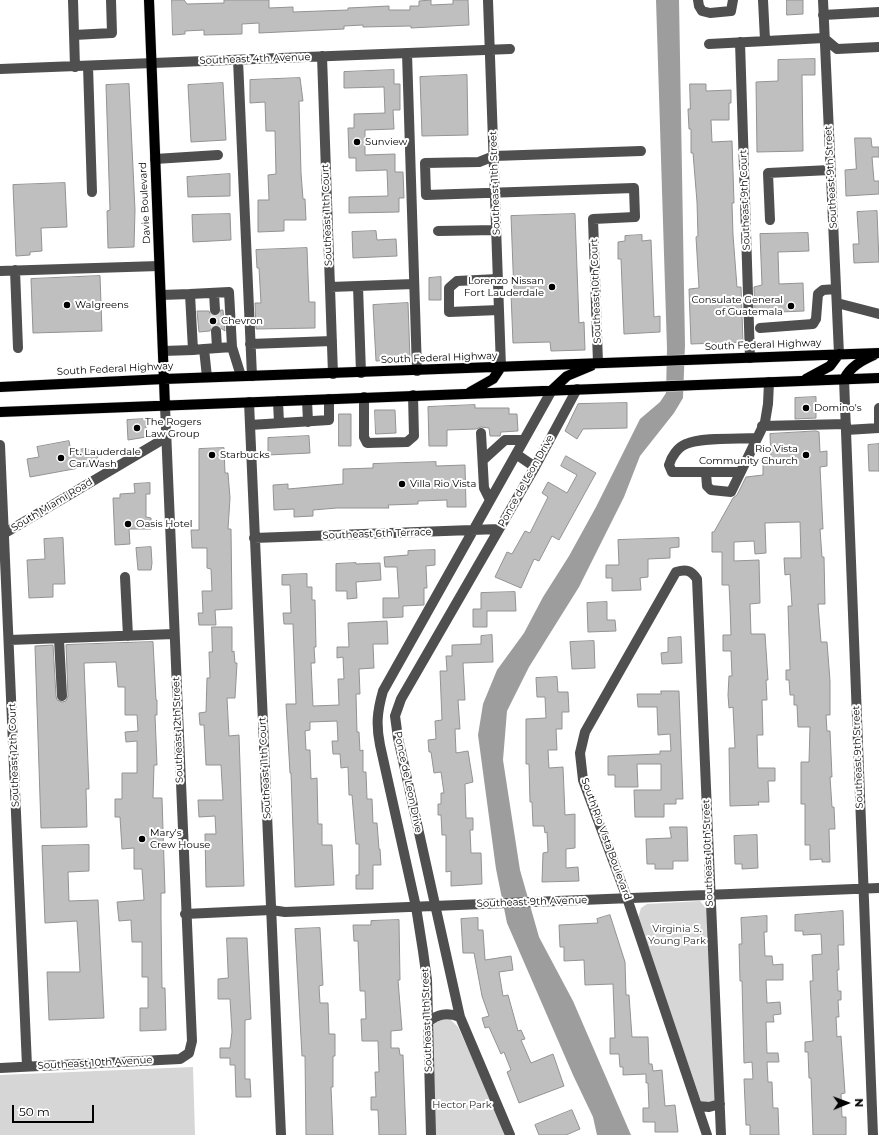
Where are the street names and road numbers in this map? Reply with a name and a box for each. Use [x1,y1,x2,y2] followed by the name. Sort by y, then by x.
[199,51,311,67] street label: Southeast 4th Avenue
[822,125,840,229] street label: Southeast 9th Street
[487,131,503,235] street label: Southeast 11th Street
[737,149,753,251] street label: Southeast 9th Court
[137,162,153,244] street label: Davie Boulevard
[319,164,335,266] street label: Southeast 11th Court
[588,238,604,344] street label: Southeast 10th Court
[705,337,821,353] street label: South Federal Highway
[381,350,497,366] street label: South Federal Highway
[57,360,173,378] street label: South Federal Highway
[496,433,556,529] street label: Ponce de Leon Drive
[9,476,95,534] street label: South Miami Road
[322,526,432,542] street label: Southeast 6th Terrace
[170,677,186,783] street label: Southeast 12th Street
[6,703,22,807] street label: Southeast 12th Court
[850,705,866,809] street label: Southeast 9th Street
[256,717,274,819] street label: Southeast 11th Court
[391,730,425,834] street label: Ponce de Leon Drive
[578,776,634,902] street label: South Rio Vista Boulevard
[700,799,716,907] street label: Southeast 10th Street
[476,894,588,910] street label: Southeast 9th Avenue
[419,968,435,1072] street label: Southeast 11th Street
[37,1054,153,1072] street label: Southeast 10th Avenue

